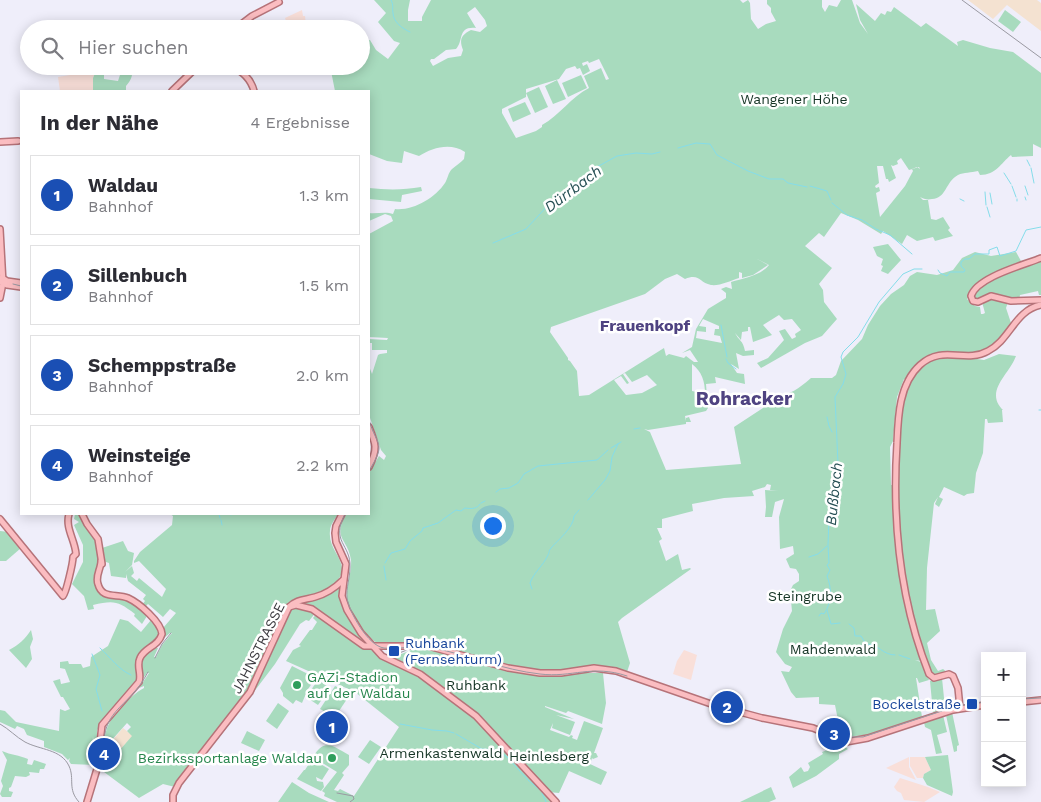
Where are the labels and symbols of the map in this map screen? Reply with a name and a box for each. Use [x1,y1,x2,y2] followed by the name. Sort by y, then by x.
[740,91,848,107] park label: Wangener Höhe
[541,162,605,216] water label: Dürrbach
[600,316,691,335] district label: Frauenkopf
[696,387,793,410] district label: Rohracker
[822,462,846,526] water label: Bußbach
[480,513,506,539] your location
[768,588,842,604] park label: Steingrube
[228,600,288,696] street label: JAHNSTRASSE
[405,635,502,667] place label: Ruhbank (Fernsehturm)
[790,641,876,657] park label: Mahdenwald
[387,644,401,658] marker: Ruhbank (Fernsehturm)
[307,669,410,701] place label: GAZi-Stadion auf der Waldau
[446,677,506,693] park label: Ruhbank
[291,679,303,691] marker: GAZi-Stadion auf der Waldau
[711,688,743,726] pin: 2
[872,696,961,712] place label: Bockelstraße
[965,697,979,711] marker: Bockelstraße
[316,708,348,746] pin: 1
[818,715,850,753] pin: 3
[88,735,120,773] pin: 4
[379,745,503,761] park label: Armenkastenwald
[509,748,590,764] park label: Heinlesberg
[138,750,322,766] place label: Bezirkssportanlage Waldau
[326,752,338,764] marker: Bezirkssportanlage Waldau

